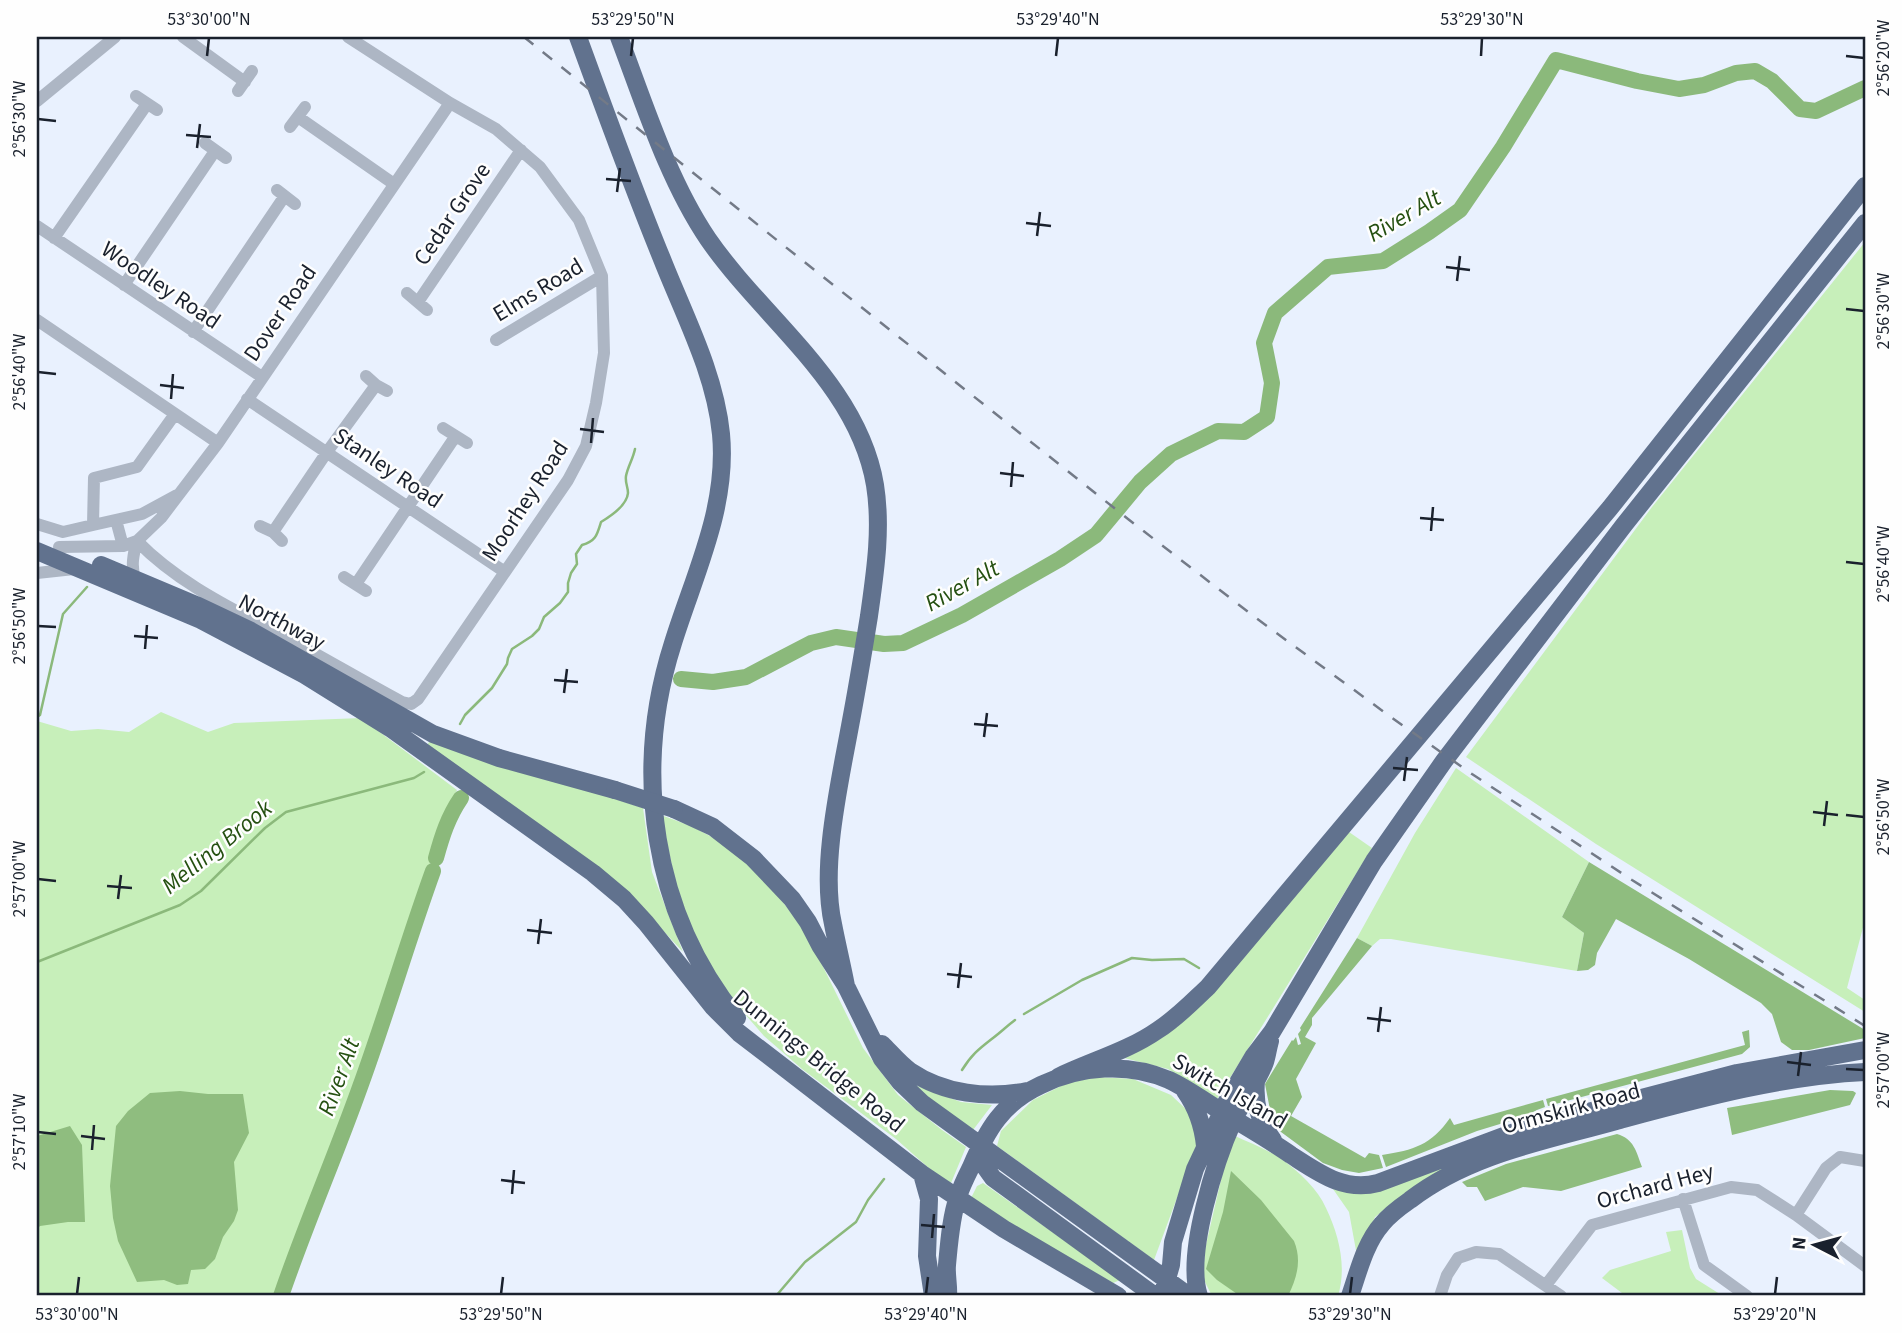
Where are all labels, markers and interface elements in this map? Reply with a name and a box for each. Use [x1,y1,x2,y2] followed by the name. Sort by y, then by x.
[167,7,251,32] text: 53°30'00"N
[591,7,675,32] text: 53°29'50"N
[1016,7,1100,32] text: 53°29'40"N
[1440,7,1524,32] text: 53°29'30"N
[1871,20,1896,97] text: 2°56'20"W
[7,81,32,158] text: 2°56'30"W
[405,156,499,272] street label: Cedar Grove
[1361,180,1449,251] water label: River Alt
[95,233,227,337] street label: Woodley Road
[486,250,590,330] street label: Elms Road
[235,258,325,368] street label: Dover Road
[1871,273,1896,350] text: 2°56'30"W
[7,334,32,411] text: 2°56'40"W
[327,419,449,517] street label: Stanley Road
[473,434,577,568] street label: Moorhey Road
[1871,526,1896,603] text: 2°56'40"W
[918,551,1007,621] water label: River Alt
[233,585,332,659] street label: Northway
[7,588,32,665] text: 2°56'50"W
[1871,779,1896,856] text: 2°56'50"W
[154,791,280,903] water label: Melling Brook
[7,841,32,918] text: 2°57'00"W
[726,981,912,1141] street label: Dunnings Bridge Road
[309,1032,370,1121] water label: River Alt
[1871,1032,1896,1109] text: 2°57'00"W
[1166,1045,1294,1137] street label: Switch Island
[1498,1074,1644,1142] street label: Ormskirk Road
[7,1094,32,1171] text: 2°57'10"W
[1593,1154,1717,1217] street label: Orchard Hey
[1780,1210,1850,1280] north arrow
[1785,1236,1814,1251] text: N
[35,1302,119,1327] text: 53°30'00"N
[459,1302,543,1327] text: 53°29'50"N
[884,1302,968,1327] text: 53°29'40"N
[1308,1302,1392,1327] text: 53°29'30"N
[1733,1302,1817,1327] text: 53°29'20"N

